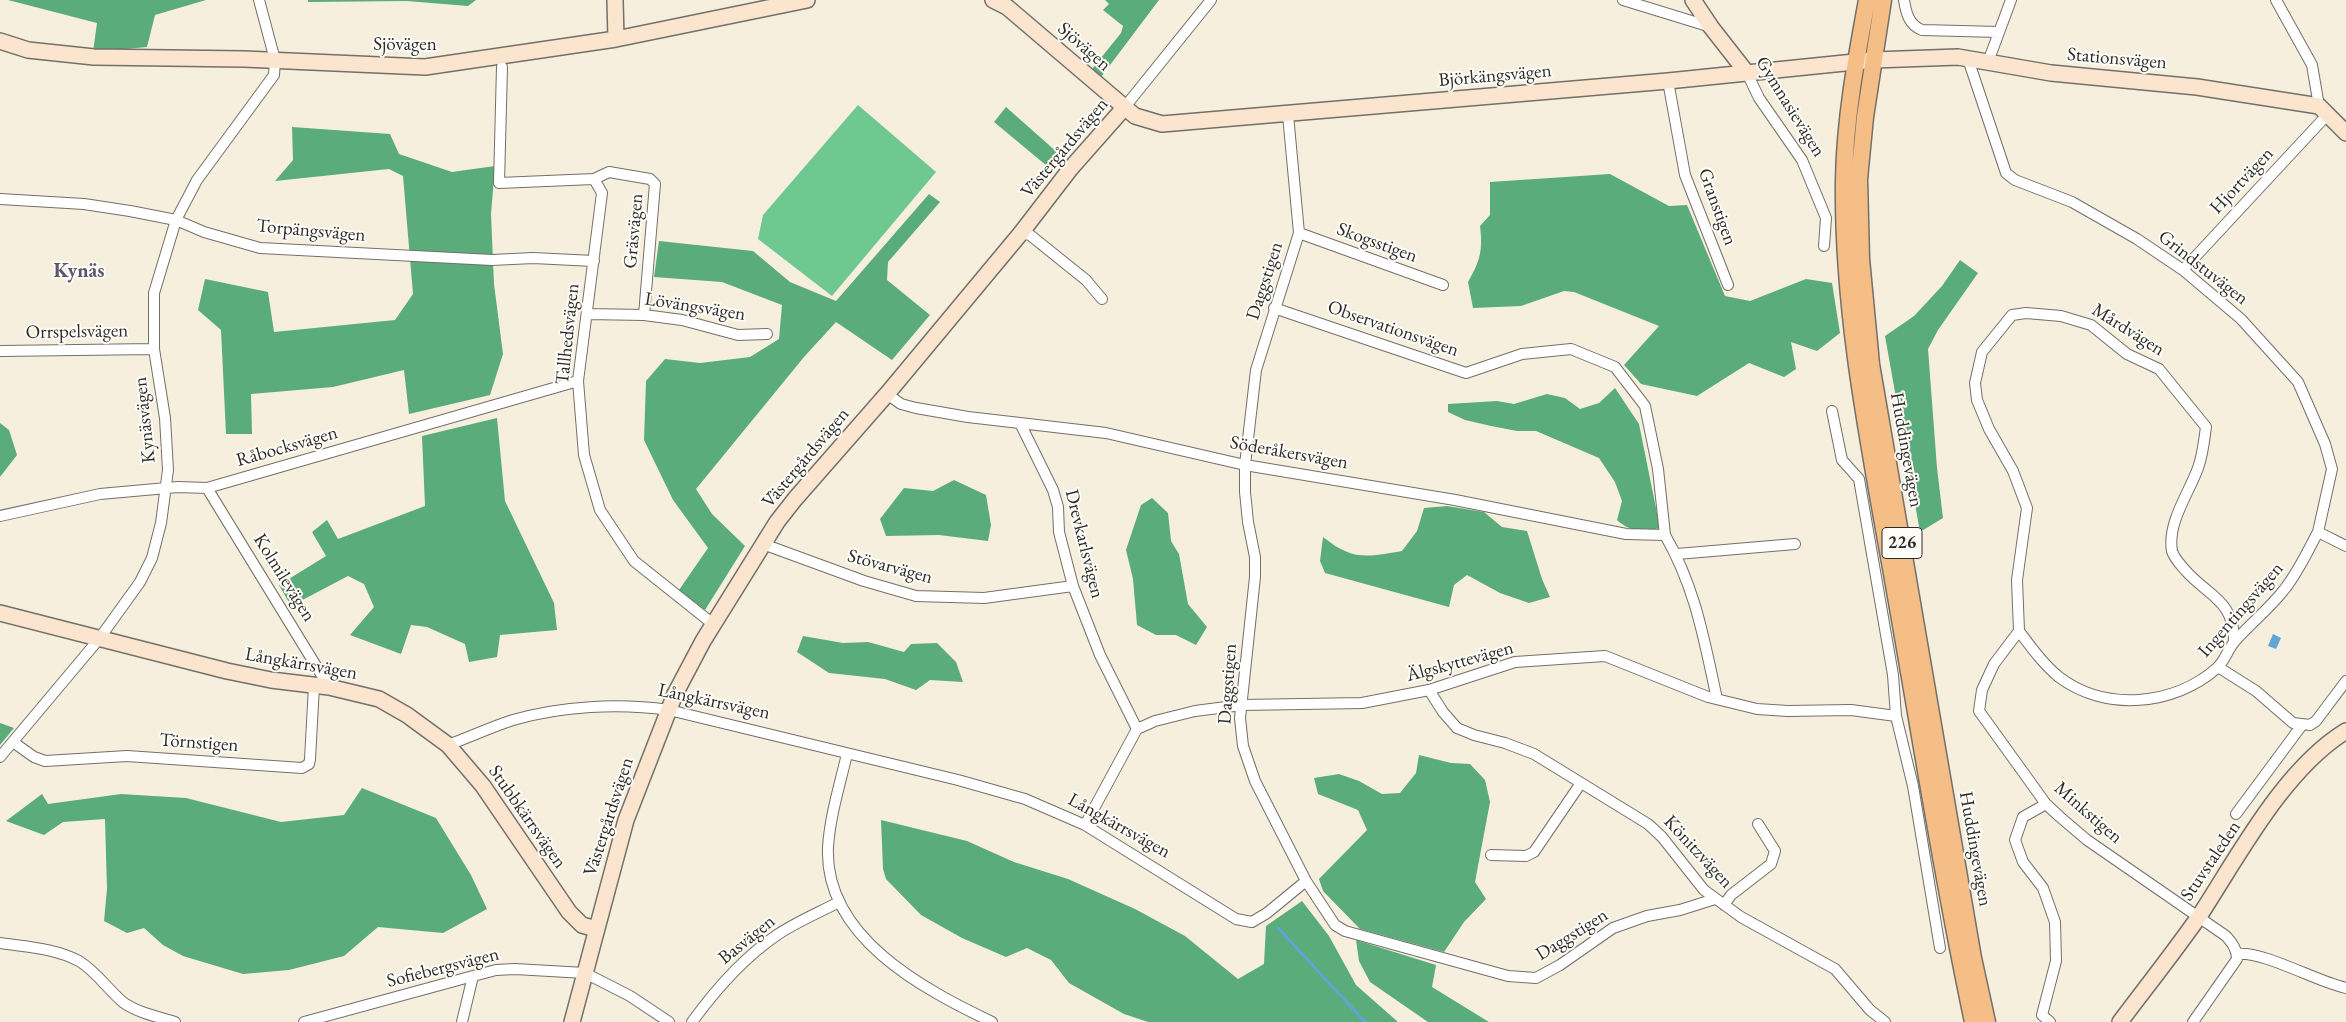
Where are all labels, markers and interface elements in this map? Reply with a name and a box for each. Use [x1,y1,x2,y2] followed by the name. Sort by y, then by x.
[1053,18,1115,76] street label: Sjövägen
[373,34,437,56] street label: Sjövägen
[2066,43,2168,75] street label: Stationsvägen
[1750,53,1830,161] street label: Gymnasievägen
[1437,60,1553,92] street label: Björkängsvägen
[1017,93,1113,203] street label: Västergårdsvägen
[2205,143,2279,219] street label: Hjortvägen
[1693,165,1741,249] street label: Granstigen
[619,193,649,269] street label: Gräsvägen
[256,215,366,247] street label: Torpängsvägen
[1334,218,1420,268] street label: Skogsstigen
[2153,226,2253,310] street label: Grindstuvägen
[1242,239,1288,323] street label: Daggstigen
[53,260,105,284] district label: Kynäs
[551,282,585,386] street label: Tallhedsvägen
[643,288,747,326] street label: Lövängsvägen
[1324,296,1462,362] street label: Observationsvägen
[2087,299,2169,361] street label: Mårdvägen
[25,320,129,344] street label: Orrspelsvägen
[129,376,161,464] street label: Kynäsvägen
[1885,391,1927,509] street label: Huddingevägen
[758,403,854,513] street label: Västergårdsvägen
[234,422,340,472] street label: Råbocksvägen
[1228,431,1350,475] street label: Söderåkersvägen
[1059,487,1109,601] street label: Drevkarlsvägen
[1882,528,1922,558] road number: 226
[248,530,320,626] street label: Kolmilevägen
[845,545,935,589] street label: Stövarvägen
[2193,558,2289,662] street label: Ingentingsvägen
[1404,637,1516,687] street label: Älgskyttevägen
[243,643,359,685] street label: Långkärrsvägen
[1214,643,1242,725] street label: Daggstigen
[656,679,772,725] street label: Långkärrsvägen
[159,729,239,757] street label: Törnstigen
[579,755,639,879] street label: Västergårdsvägen
[483,761,571,873] street label: Stubbkärrsvägen
[2049,777,2127,849] street label: Minkstigen
[1064,788,1174,864] street label: Långkärrsvägen
[1954,790,1996,908] street label: Huddingevägen
[1658,811,1738,893] street label: Könitzvägen
[2176,817,2246,905] street label: Stuvstaleden
[1532,904,1612,966] street label: Daggstigen
[714,910,780,970] street label: Basvägen
[385,943,501,993] street label: Sofiebergsvägen

